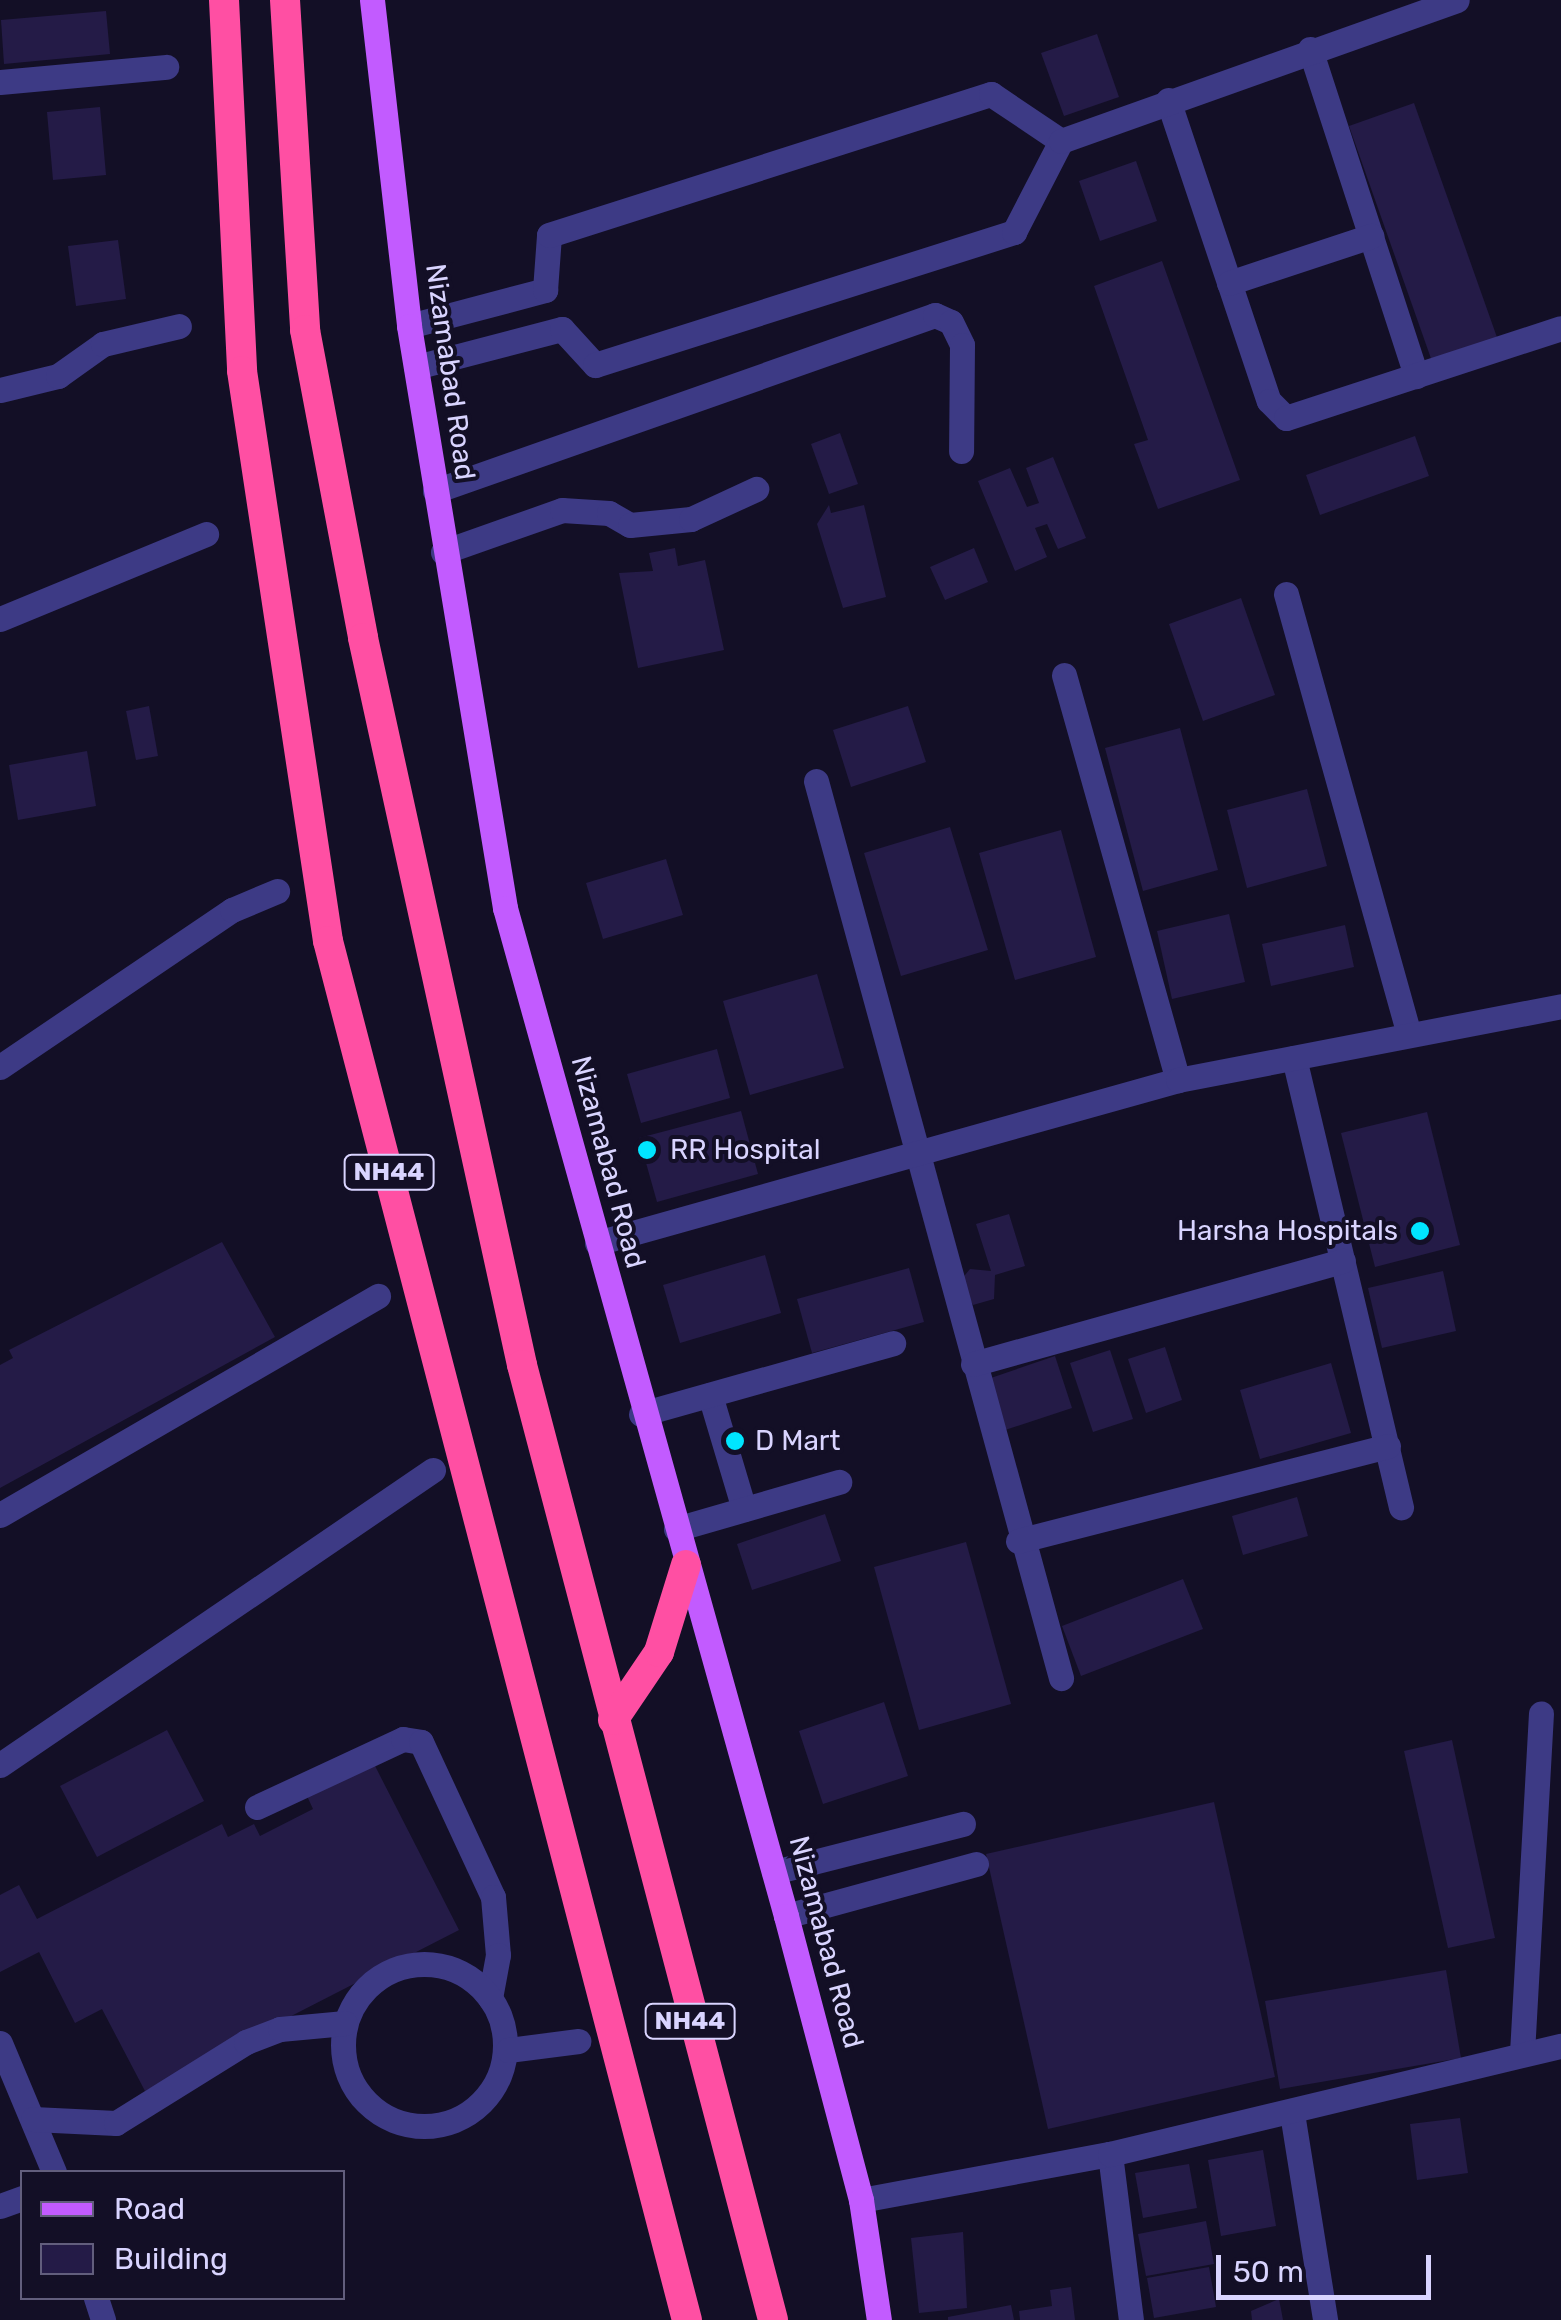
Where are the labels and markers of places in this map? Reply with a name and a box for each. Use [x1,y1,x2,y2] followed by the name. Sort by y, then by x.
[670,1133,821,1167] place label: RR Hospital
[634,1137,660,1163] marker: RR Hospital
[1177,1214,1398,1248] place label: Harsha Hospitals
[1407,1218,1433,1244] marker: Harsha Hospitals
[755,1424,840,1458] place label: D Mart
[724,1430,746,1452] marker: D Mart

